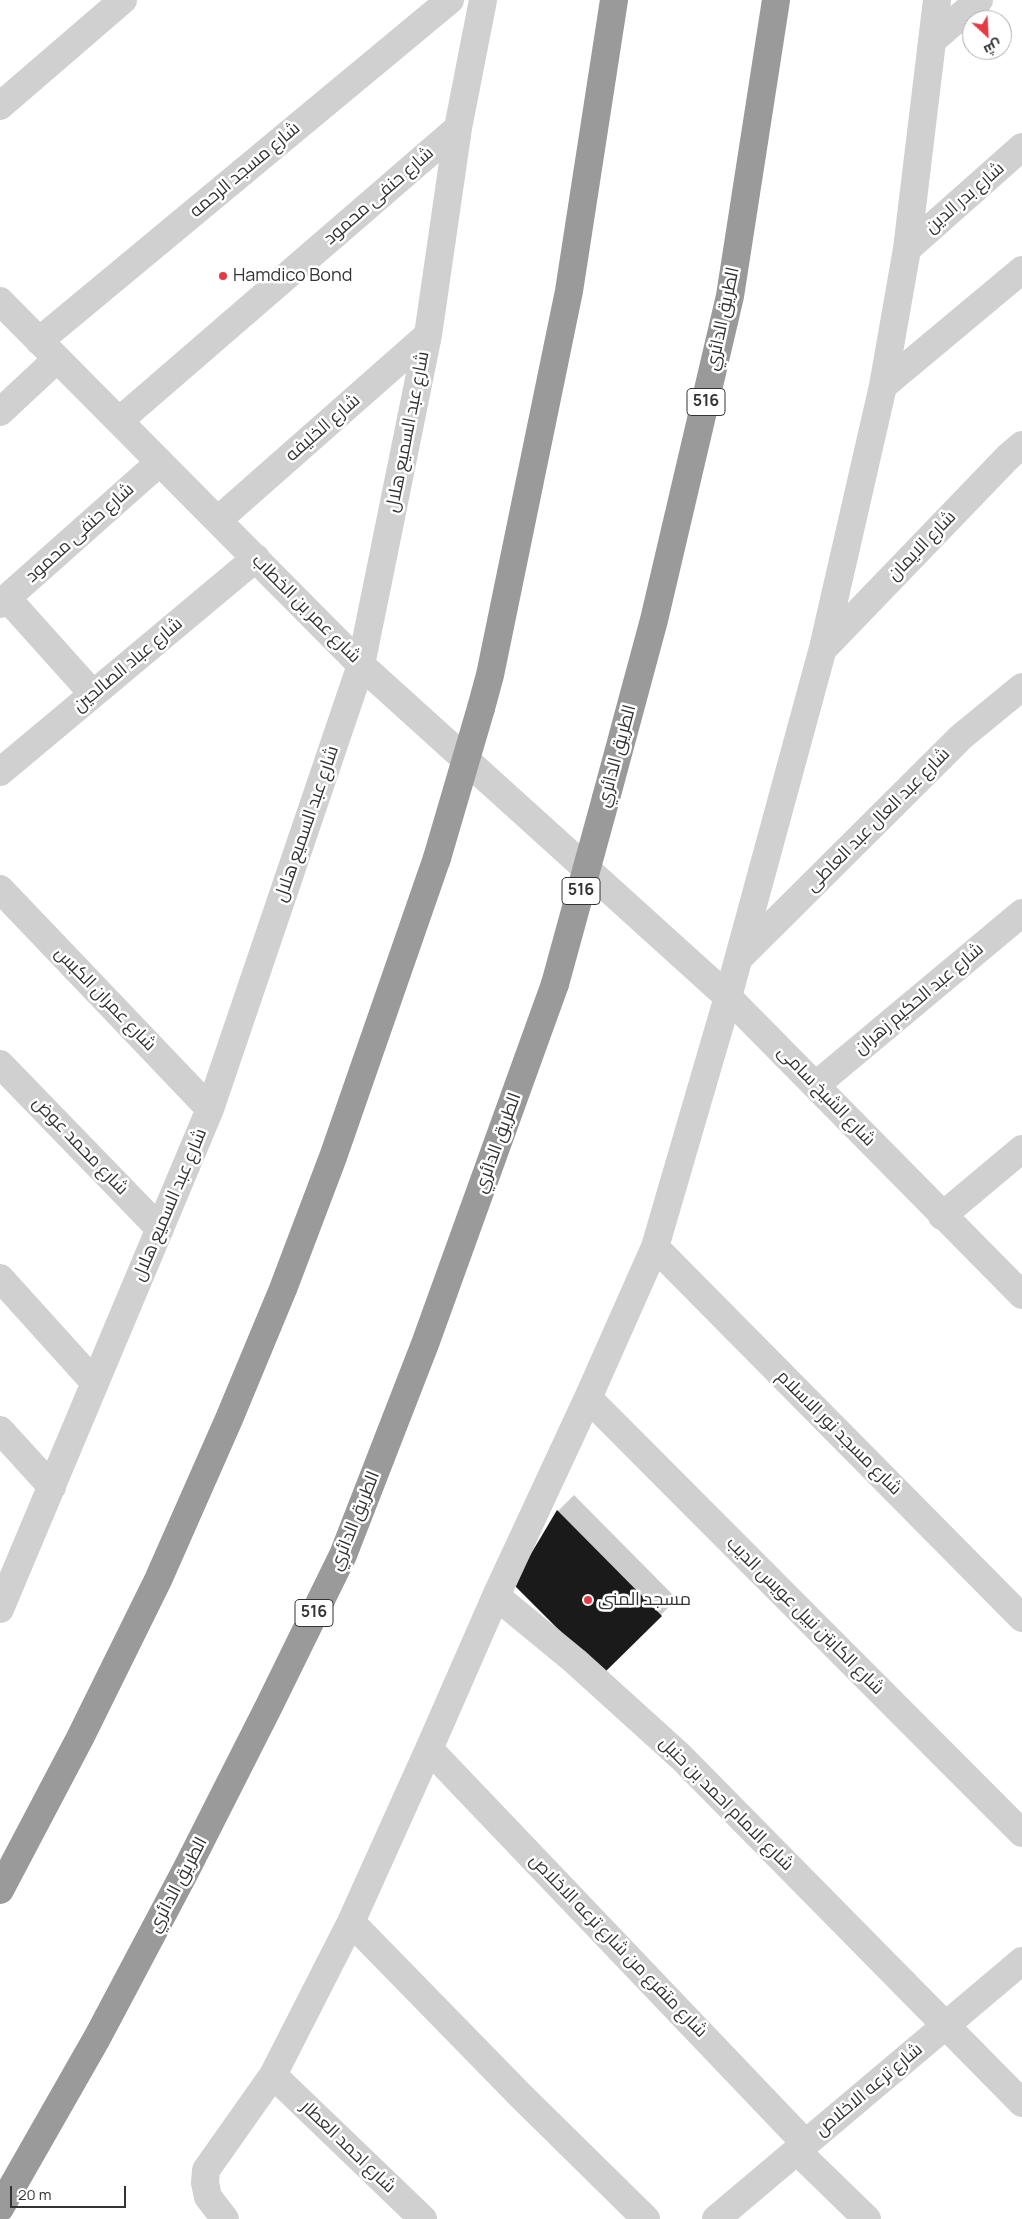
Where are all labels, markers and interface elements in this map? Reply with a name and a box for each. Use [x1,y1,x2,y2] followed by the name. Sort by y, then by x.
[962,10,1012,60] north arrow
[981,36,1005,61] text: ش
[185,118,305,222] street label: شارع مسجد الرحمه
[320,142,438,250] street label: شارع حنفى محمود
[921,158,1009,238] street label: شارع بدر الدين
[233,265,352,287] place label: Hamdico Bond
[701,265,745,373] street label: الطريق الدائري
[217,270,229,282] marker: Hamdico Bond
[382,350,434,514] street label: شارع عبد السميع هلال
[687,388,725,416] road number: 516
[281,390,365,466] street label: شارع الخليفه
[21,479,139,587] street label: شارع حنفى محمود
[883,506,961,586] street label: شارع الايمان
[247,550,365,668] street label: شارع عمر بن الخطاب
[69,613,187,717] street label: شارع عباد الصالحين
[593,702,641,810] street label: الطريق الدائري
[270,743,344,905] street label: شارع عبد السميع هلال
[801,743,955,897] street label: شارع عبد العال عبد العاطى
[562,878,600,904] road number: 516
[850,939,988,1059] street label: شارع عبد الحكيم زهران
[50,942,160,1056] street label: شارع عمران الكبس
[773,1041,879,1151] street label: شارع الشيخ سامى
[470,1090,526,1196] street label: الطريق الدائري
[28,1092,132,1200] street label: شارع محمد عوض
[128,1125,212,1285] street label: شارع عبد السميع هلال
[772,1366,906,1500] street label: شارع مسجد نور الاسلام
[325,1468,385,1574] street label: الطريق الدائري
[722,1533,888,1699] street label: شارع الكابتن نبيل عويس الديب
[598,1589,691,1611] place label: مسجد المنى
[582,1594,594,1606] marker: مسجد المنى
[295,1600,333,1626] road number: 516
[654,1732,798,1876] street label: شارع الامام احمد بن حنبل
[144,1833,212,1937] street label: الطريق الدائري
[525,1850,711,2042] street label: شارع متفرع من شارع ترعه الاخلاص
[811,2039,927,2141] street label: شارع ترعه الاخلاص
[296,2096,400,2198] street label: شارع احمد العطار
[12,2176,129,2208] scale bar
[18,2184,51,2205] text: 20 m

